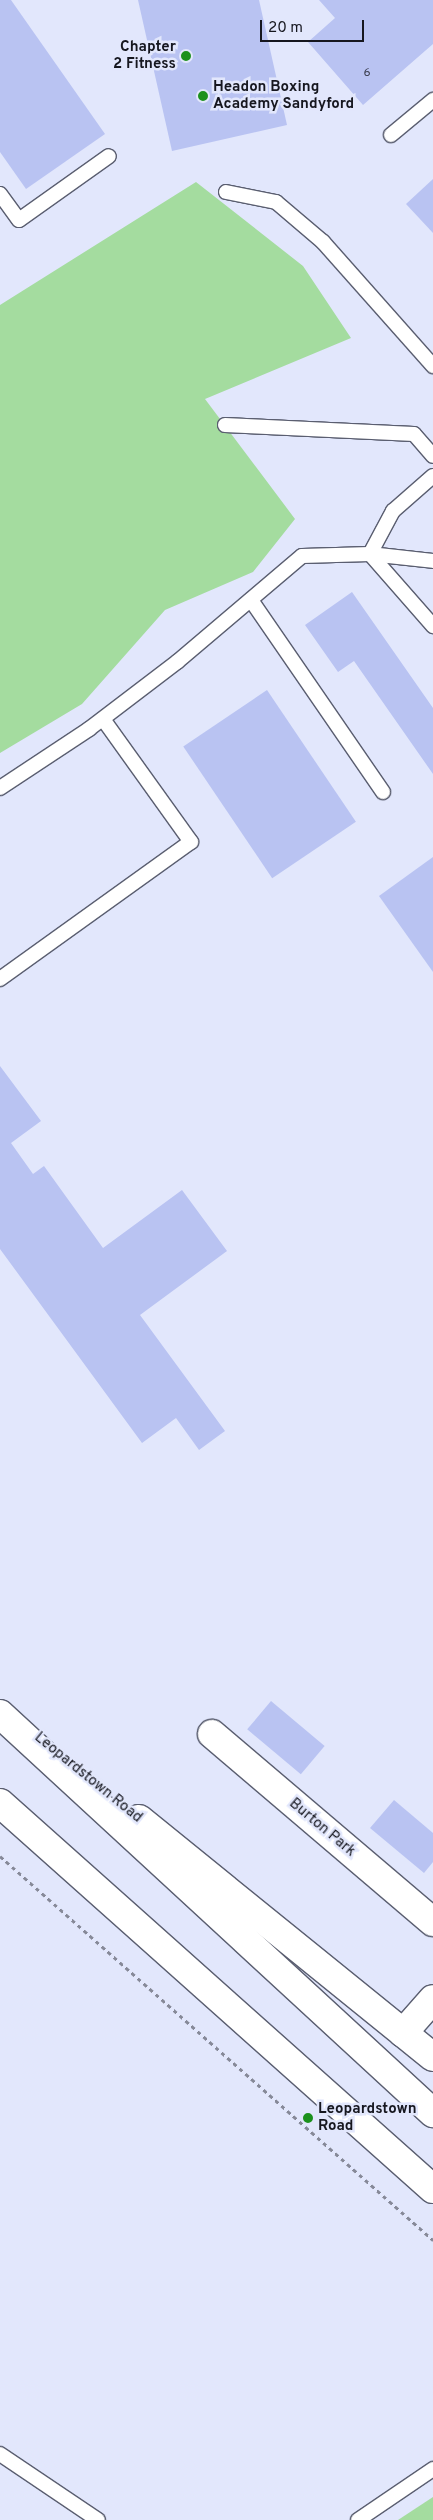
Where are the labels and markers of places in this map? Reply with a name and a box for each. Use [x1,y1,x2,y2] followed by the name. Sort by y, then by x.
[113,38,176,73] place label: Chapter 2 Fitness
[180,50,192,62] marker: Chapter 2 Fitness
[213,78,354,113] place label: Headon Boxing Academy Sandyford
[197,90,209,102] marker: Headon Boxing Academy Sandyford
[318,2100,417,2135] place label: Leopardstown Road
[302,2112,314,2124] marker: Leopardstown Road

